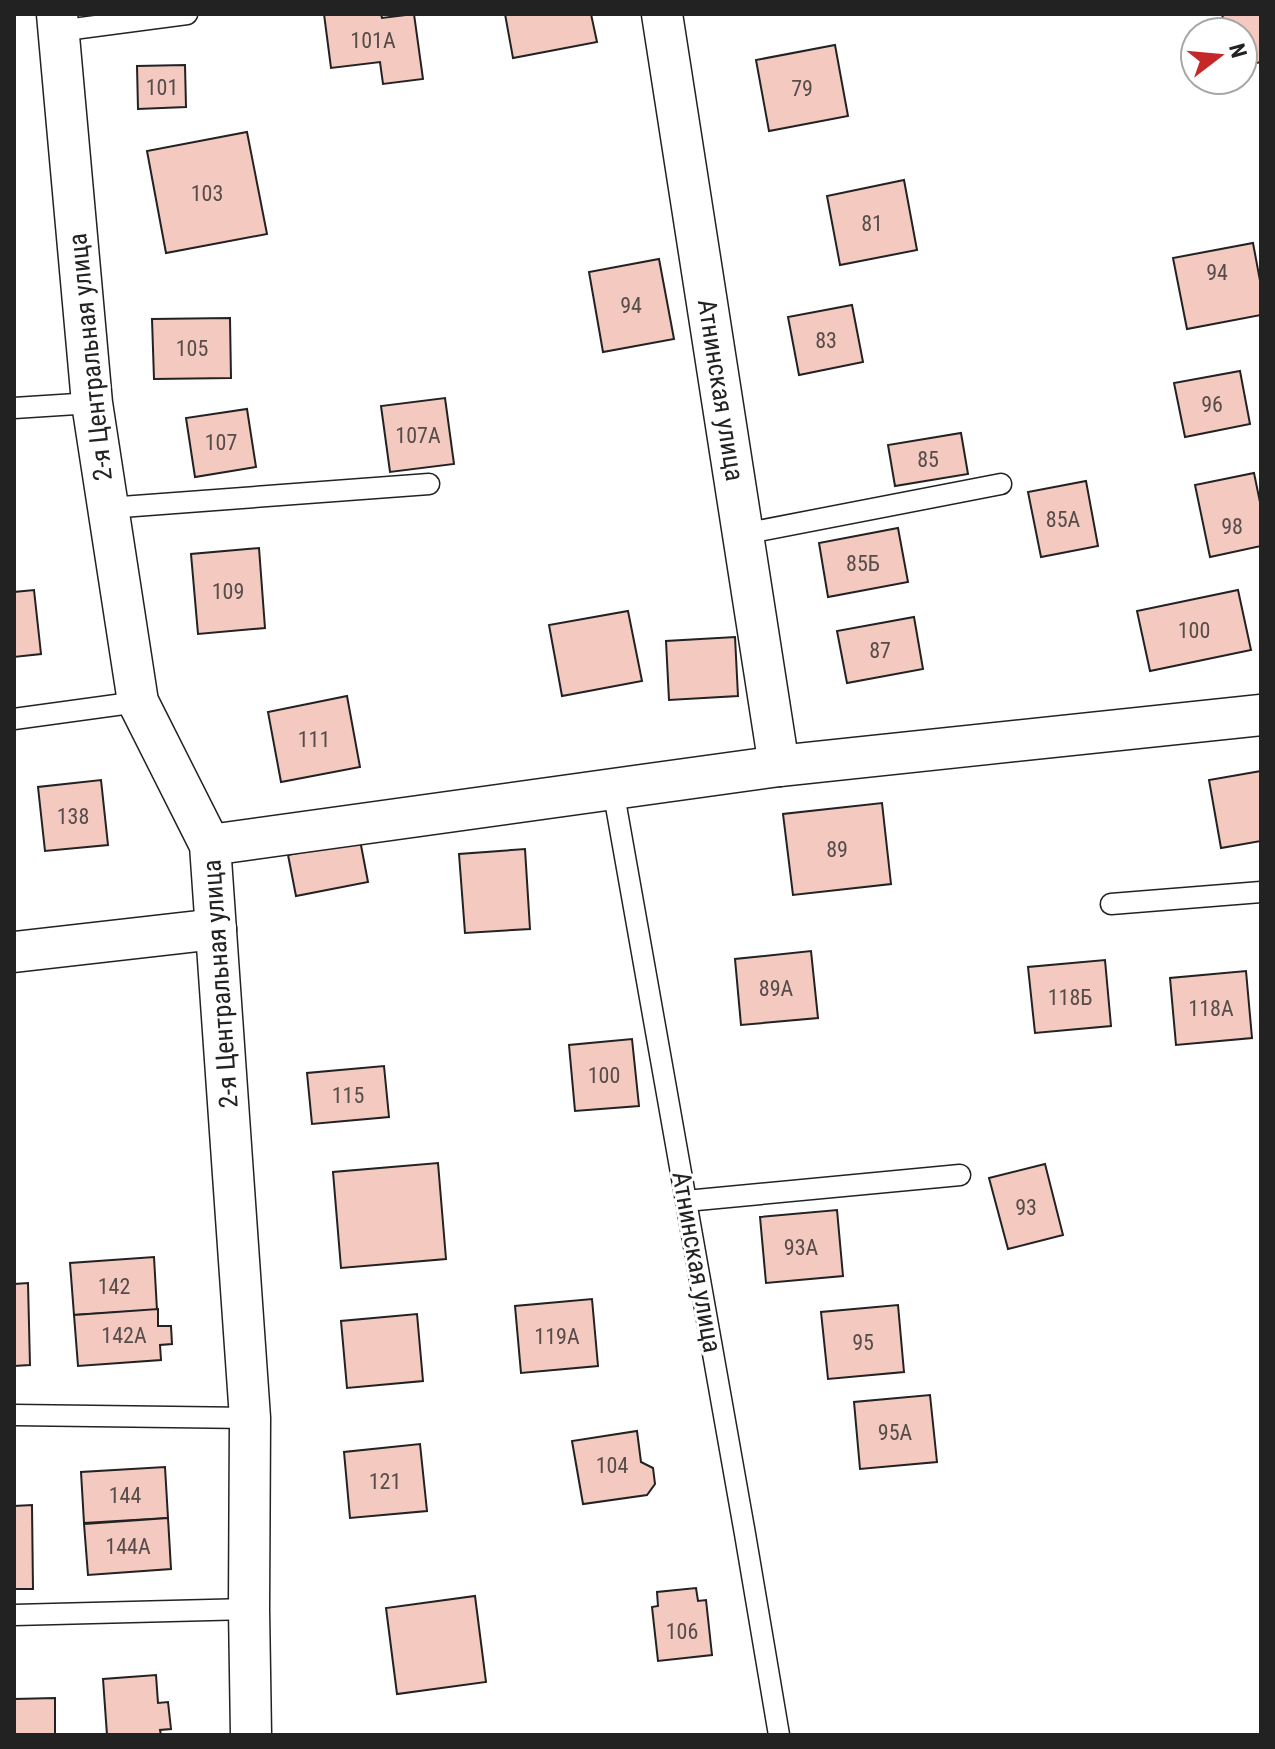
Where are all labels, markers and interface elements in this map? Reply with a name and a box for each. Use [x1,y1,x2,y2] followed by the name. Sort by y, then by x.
[1179,16,1259,96] north arrow
[350,28,396,53] house number: 101А
[1224,41,1252,61] text: N
[146,75,178,100] house number: 101
[791,76,813,101] house number: 79
[191,181,223,206] house number: 103
[861,211,883,236] house number: 81
[62,232,118,482] street label: 2-я Центральная улица
[1206,260,1228,285] house number: 94
[620,293,642,318] house number: 94
[692,297,750,483] street label: Атнинская улица
[815,328,837,353] house number: 83
[176,336,208,361] house number: 105
[1201,392,1223,417] house number: 96
[395,423,441,448] house number: 107А
[205,430,237,455] house number: 107
[917,447,939,472] house number: 85
[1046,507,1081,532] house number: 85А
[1221,514,1243,539] house number: 98
[846,551,880,576] house number: 85Б
[212,579,244,604] house number: 109
[1178,618,1210,643] house number: 100
[869,638,891,663] house number: 87
[298,727,330,752] house number: 111
[57,804,89,829] house number: 138
[826,837,848,862] house number: 89
[196,859,244,1109] street label: 2-я Центральная улица
[759,976,794,1001] house number: 89А
[1048,985,1092,1010] house number: 118Б
[1188,996,1234,1021] house number: 118А
[588,1063,620,1088] house number: 100
[332,1083,364,1108] house number: 115
[666,1169,728,1355] street label: Атнинская улица
[1015,1195,1037,1220] house number: 93
[784,1235,819,1260] house number: 93А
[98,1274,130,1299] house number: 142
[101,1323,147,1348] house number: 142А
[534,1324,580,1349] house number: 119А
[852,1330,874,1355] house number: 95
[878,1420,913,1445] house number: 95А
[596,1453,628,1478] house number: 104
[369,1469,401,1494] house number: 121
[109,1483,141,1508] house number: 144
[105,1534,151,1559] house number: 144А
[666,1619,698,1644] house number: 106

